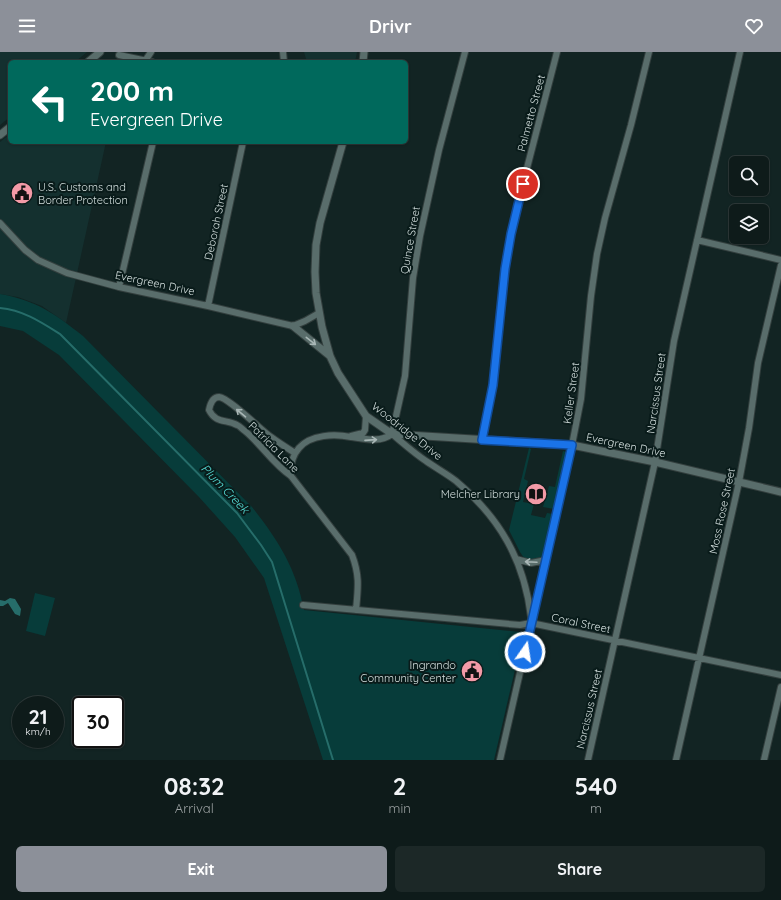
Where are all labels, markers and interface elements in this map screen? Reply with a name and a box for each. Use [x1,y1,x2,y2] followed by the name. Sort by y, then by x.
[16,15,38,37] icon: menu
[369,15,412,38] text: Drivr
[743,15,765,37] icon: heart
[90,73,174,108] text: 200 m
[514,73,548,153] street label: Palmetto Street
[24,76,76,128] icon: left
[90,108,223,131] text: Evergreen Drive
[729,156,769,244] map controls
[729,156,769,196] button: search
[506,167,540,201] pin
[512,173,534,195] icon: arrive
[9,180,35,206] public building icon: U.S. Customs and Border Protection
[38,180,128,207] place label: U.S. Customs and Border Protection
[201,182,231,261] street label: Deborah Street
[729,204,769,244] button: layers
[397,205,423,275] street label: Quince Street
[114,268,196,298] street label: Evergreen Drive
[306,337,317,345] one-way arrow
[643,351,669,434] street label: Narcissus Street
[560,361,582,425] street label: Keller Street
[369,399,445,463] street label: Woodridge Drive
[236,408,247,417] one-way arrow
[246,419,302,475] street label: Patricia Lane
[585,430,667,460] street label: Evergreen Drive
[364,436,377,443] one-way arrow
[198,461,254,518] water label: Plum Creek
[706,467,738,555] street label: Moss Rose Street
[523,481,549,507] library icon: Melcher Library
[441,487,520,501] place label: Melcher Library
[525,558,538,566] one-way arrow
[550,610,612,636] street label: Coral Street
[504,631,546,673] position arrow
[360,658,457,685] place label: Ingrando Community Center
[459,658,485,684] public building icon: Ingrando Community Center
[573,667,605,750] street label: Narcissus Street
[72,696,124,748] speed limit sign: 30
[28,704,48,729] text: 21
[25,725,51,738] text: km/h
[164,771,225,801] text: 08:32
[393,771,406,801] text: 2
[575,771,617,801] text: 540
[175,800,214,816] text: Arrival
[389,800,411,816] text: min
[590,800,602,816] text: m
[16,846,387,892] button: Exit
[395,846,765,892] button: Share

